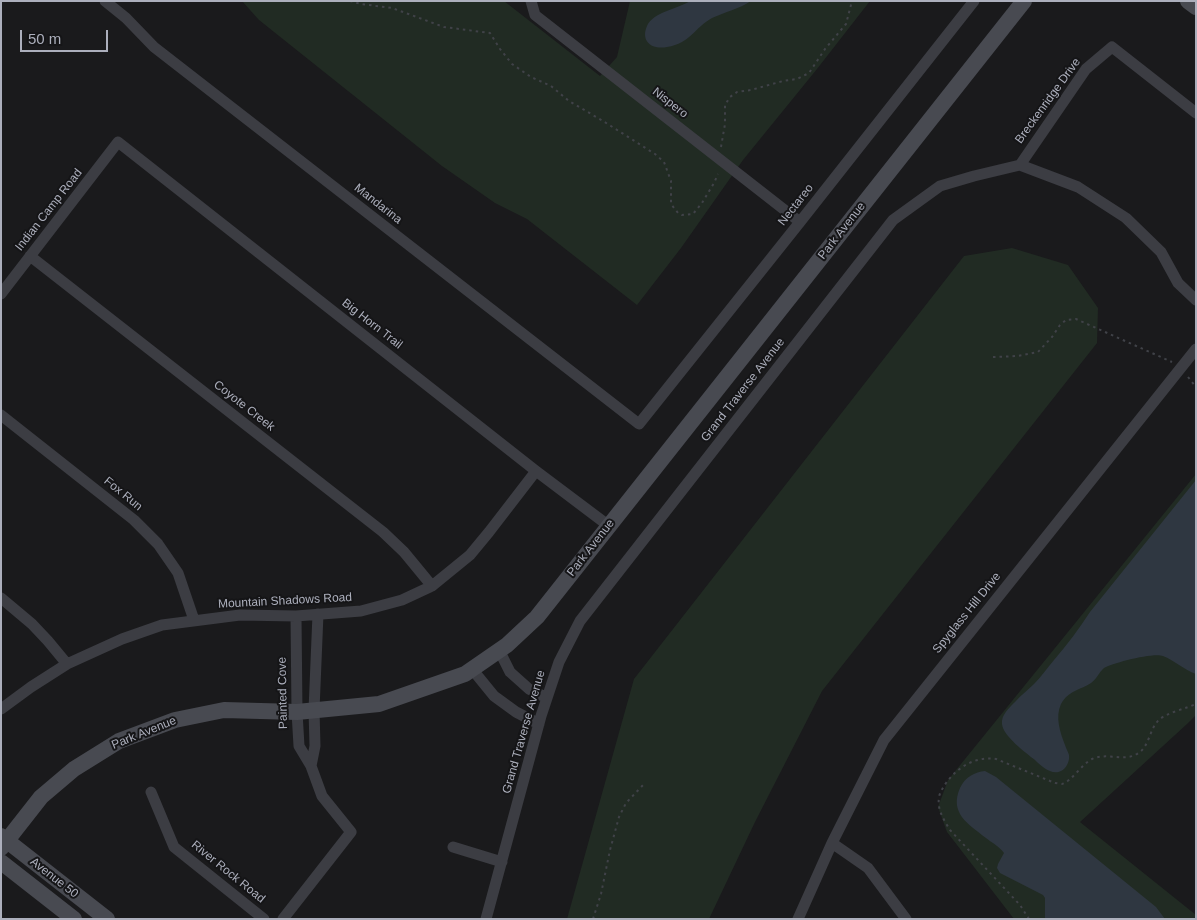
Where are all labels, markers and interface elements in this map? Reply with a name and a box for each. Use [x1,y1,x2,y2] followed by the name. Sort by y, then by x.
[22,20,110,52] scale bar
[28,30,61,47] text: 50 m
[1012,55,1084,147] street label: Breckenridge Drive
[649,85,691,121] street label: Nispero
[13,166,85,254] street label: Indian Camp Road
[351,181,405,227] street label: Mandarina
[775,181,817,229] street label: Nectareo
[815,200,869,262] street label: Park Avenue
[339,296,405,352] street label: Big Horn Trail
[698,335,788,445] street label: Grand Traverse Avenue
[211,378,277,434] street label: Coyote Creek
[101,474,145,514] street label: Fox Run
[564,517,618,579] street label: Park Avenue
[930,570,1004,656] street label: Spyglass Hill Drive
[218,590,352,612] street label: Mountain Shadows Road
[275,657,291,729] street label: Painted Cove
[500,669,548,795] street label: Grand Traverse Avenue
[110,713,178,753] street label: Park Avenue
[188,838,268,906] street label: River Rock Road
[27,855,81,901] street label: Avenue 50

